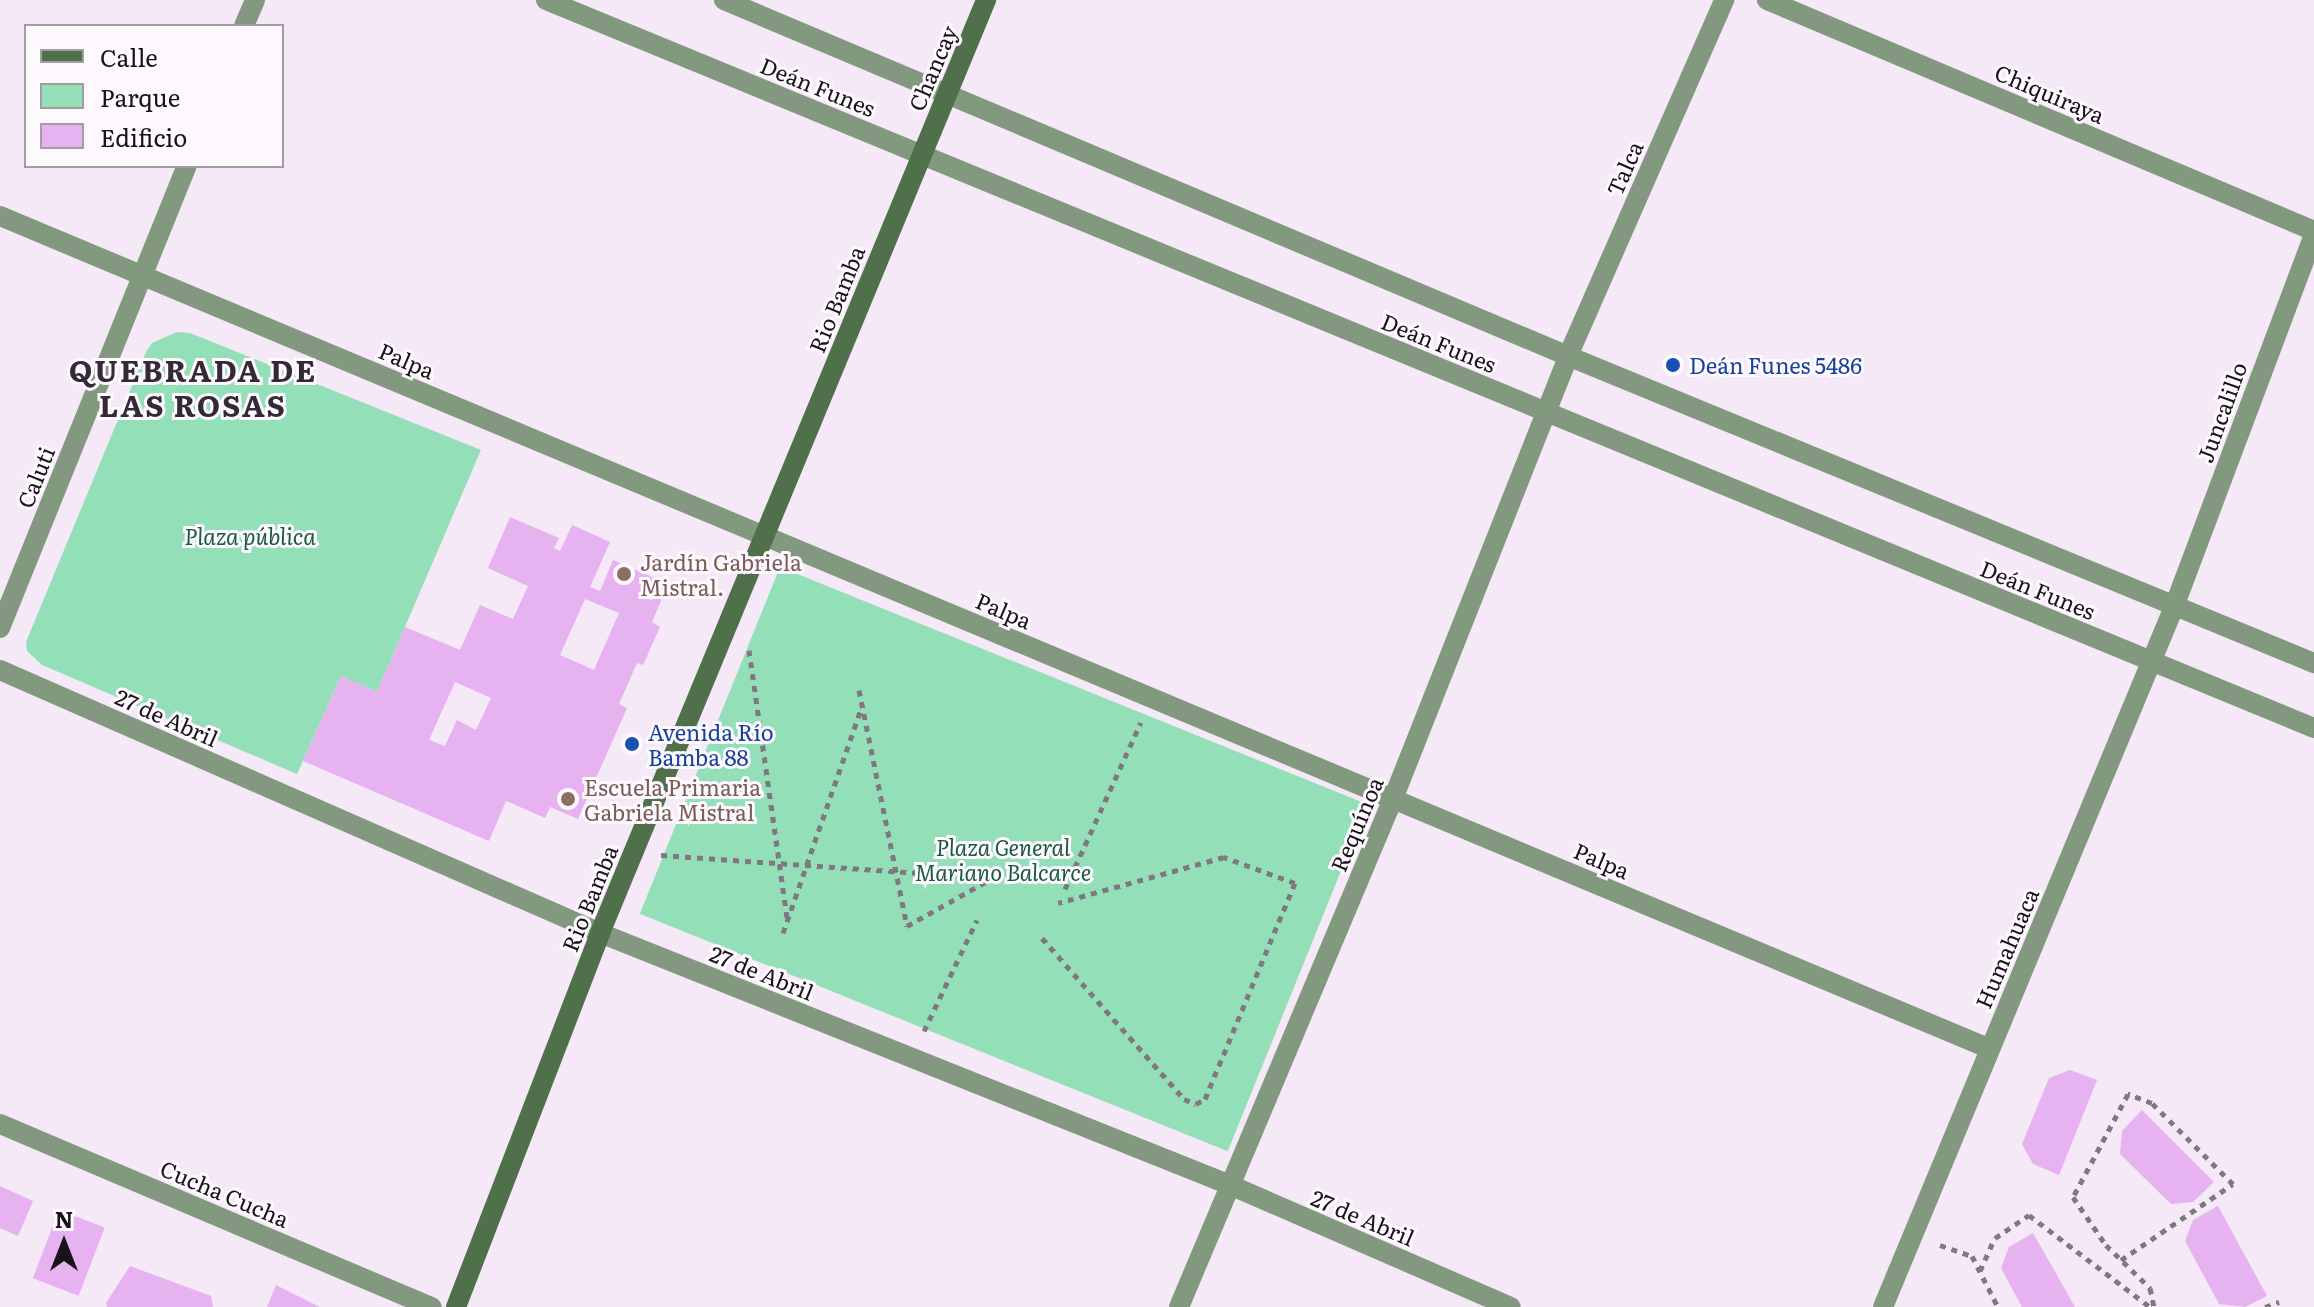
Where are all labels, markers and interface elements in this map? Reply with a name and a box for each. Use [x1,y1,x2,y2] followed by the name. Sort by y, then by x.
[902,21,962,115] street label: Chancay
[24,24,284,168] legend
[100,39,158,74] text: Calle
[757,51,879,121] street label: Deán Funes
[1991,58,2109,128] street label: Chiquiraya
[100,79,180,114] text: Parque
[100,119,187,154] text: Edificio
[1600,137,1648,199] street label: Talca
[803,242,869,356] street label: Rio Bamba
[1378,307,1500,377] street label: Deán Funes
[375,337,439,383] street label: Palpa
[69,351,317,422] district label: QUEBRADA DE LAS ROSAS
[1689,352,1862,378] place label: Deán Funes 5486
[1664,356,1682,374] marker: Deán Funes 5486
[2191,358,2251,466] street label: Juncalillo
[11,443,59,511] street label: Caluti
[184,523,316,549] park label: Plaza pública
[640,548,802,600] place label: Jardín Gabriela Mistral.
[1977,554,2099,624] street label: Deán Funes
[615,565,633,583] marker: Jardín Gabriela Mistral.
[972,587,1036,633] street label: Palpa
[112,683,222,751] street label: 27 de Abril
[648,718,774,770] place label: Avenida Río Bamba 88
[623,735,641,753] marker: Avenida Río Bamba 88
[584,773,761,824] place label: Escuela Primaria Gabriela Mistral
[1324,773,1388,875] street label: Requínoa
[559,790,577,808] marker: Escuela Primaria Gabriela Mistral
[915,833,1091,884] park label: Plaza General Mariano Balcarce
[1570,837,1634,883] street label: Palpa
[556,841,622,955] street label: Rio Bamba
[1969,884,2043,1012] street label: Humahuaca
[706,939,818,1005] street label: 27 de Abril
[157,1154,293,1232] street label: Cucha Cucha
[1307,1183,1419,1251] street label: 27 de Abril
[55,1202,73,1235] text: N
[24,1203,104,1283] north arrow

